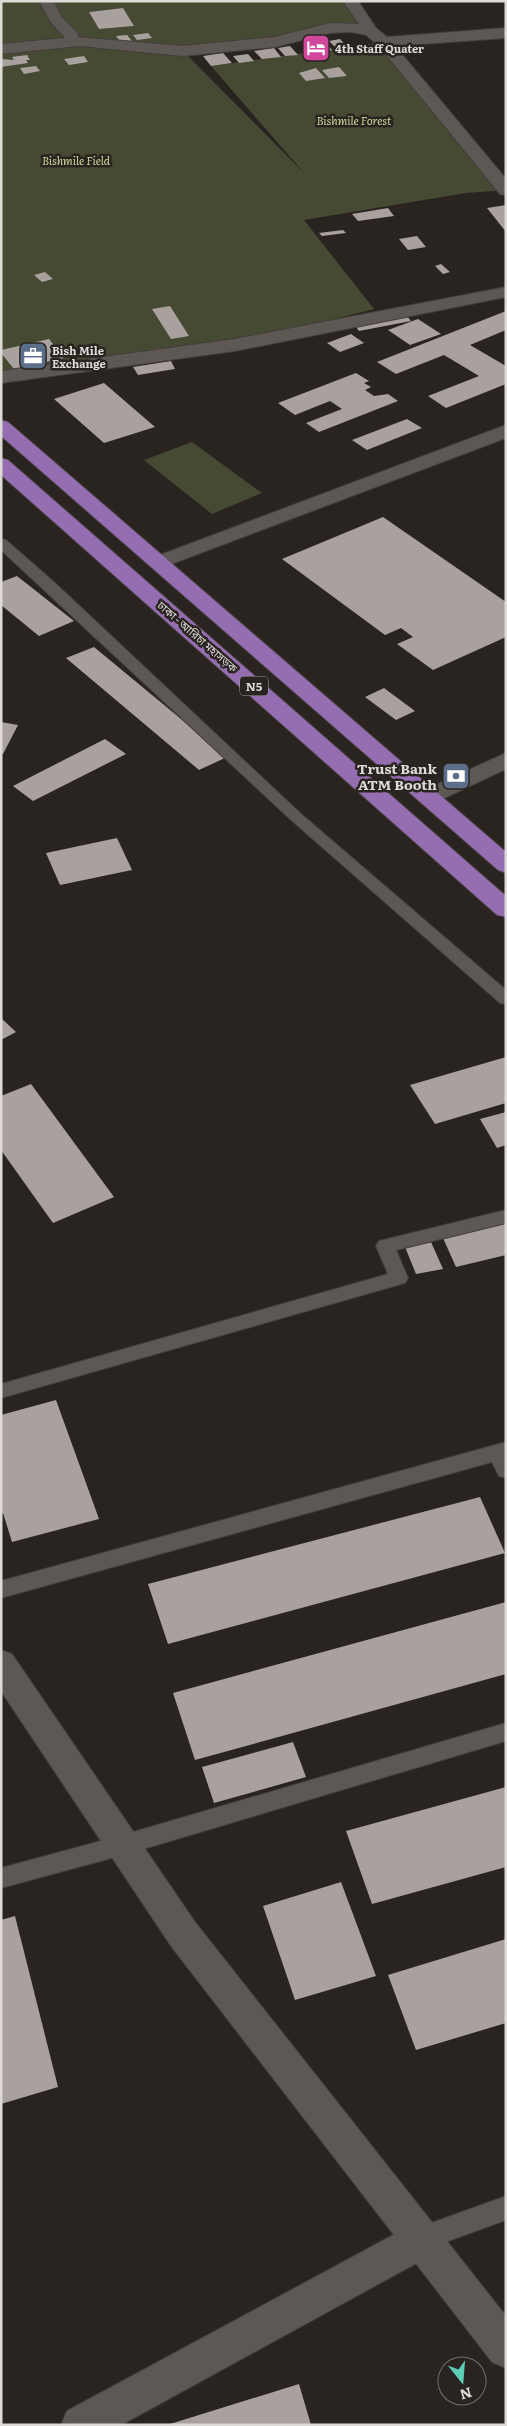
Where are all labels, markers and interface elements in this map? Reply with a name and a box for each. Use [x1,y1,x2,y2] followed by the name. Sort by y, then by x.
[301,33,331,63] hotel icon: 4th Staff Quater
[335,40,424,56] place label: 4th Staff Quater
[317,112,392,128] park label: Bishmile Forest
[42,152,111,168] park label: Bishmile Field
[18,341,48,371] office icon: Bish Mile Exchange
[52,342,106,371] place label: Bish Mile Exchange
[154,596,242,675] street label: ঢাকা - আরিচা মহাসড়ক
[240,676,268,696] road number: N5
[357,758,438,794] place label: Trust Bank ATM Booth
[441,761,471,791] bank icon: Trust Bank ATM Booth
[437,2356,487,2406] north arrow
[457,2383,475,2406] text: N

